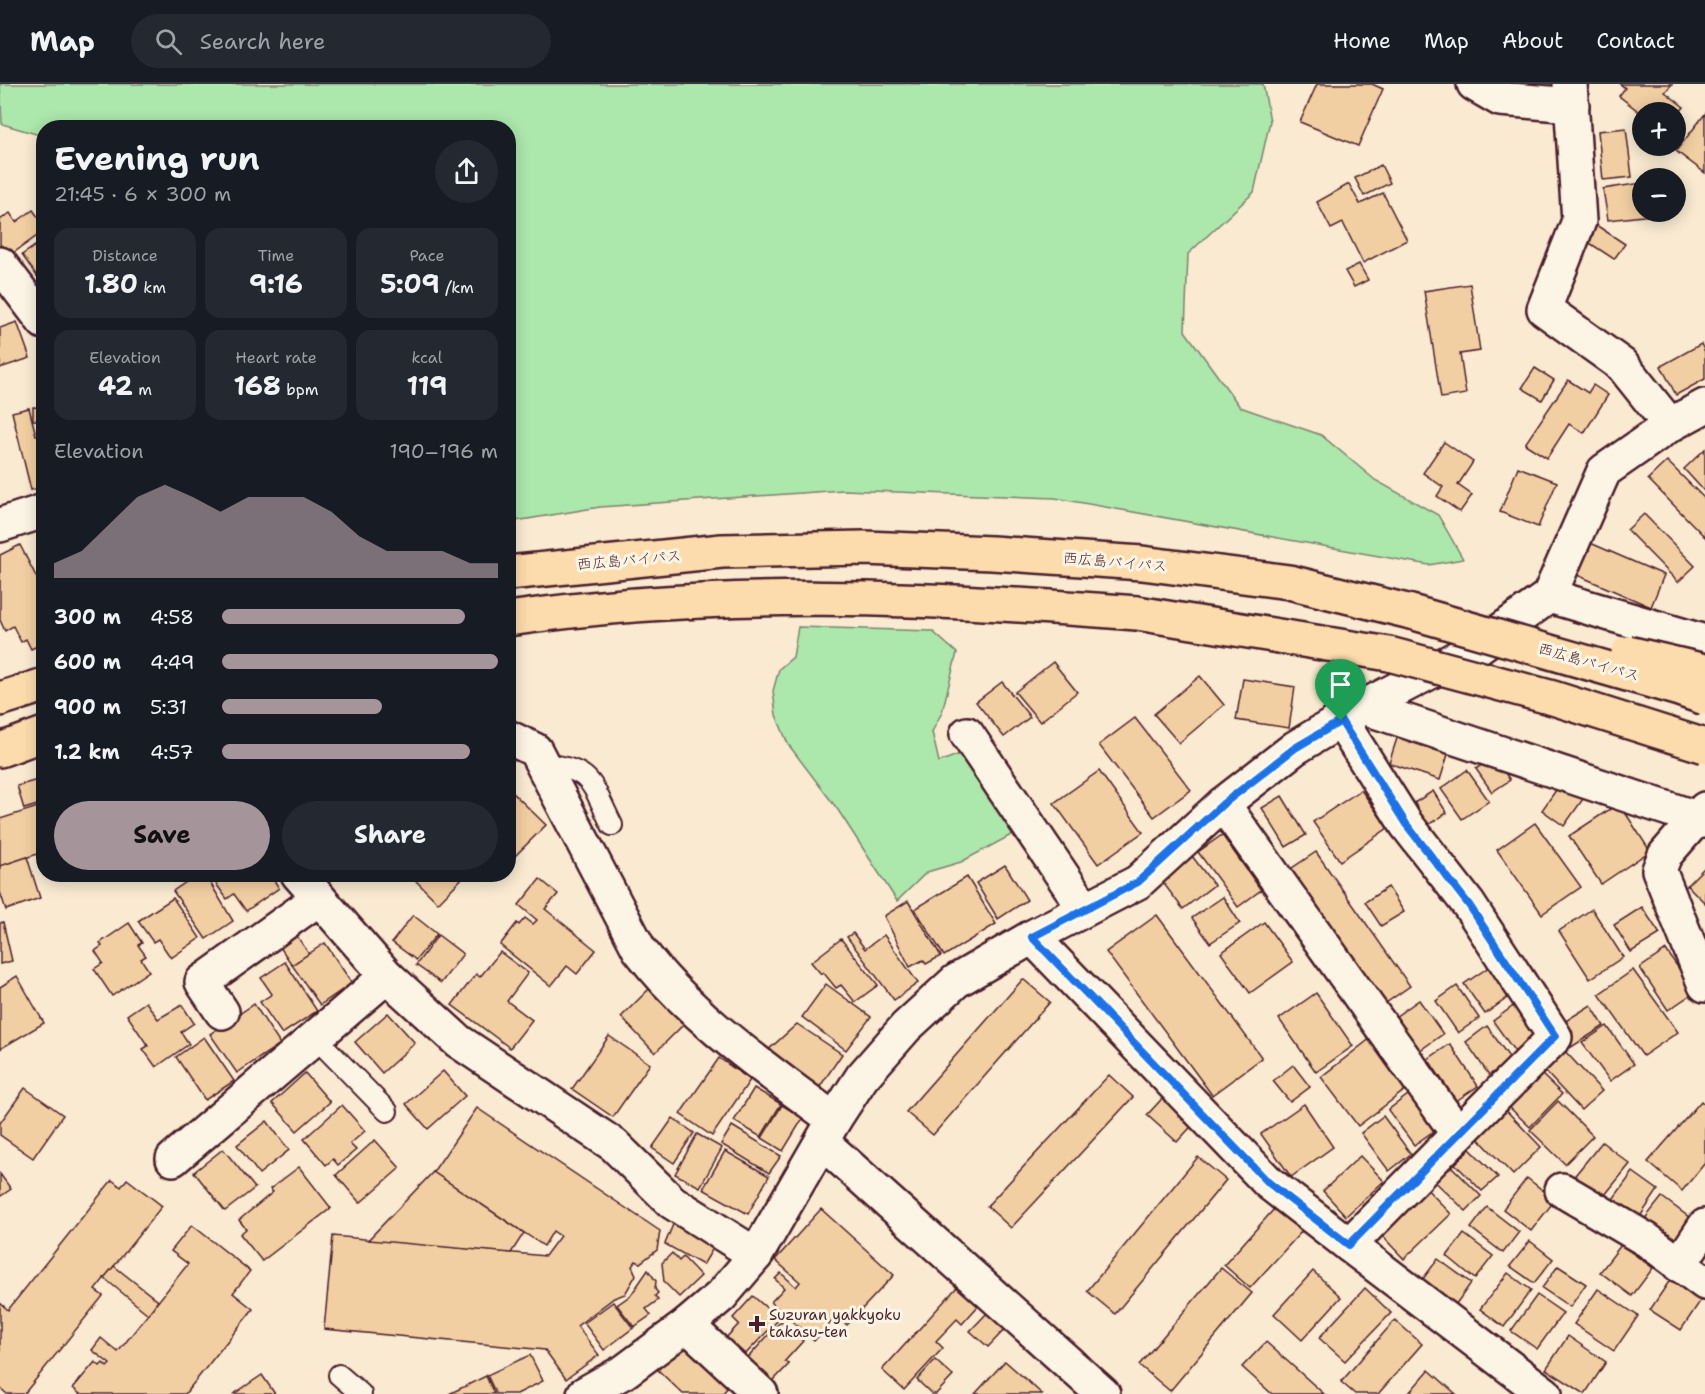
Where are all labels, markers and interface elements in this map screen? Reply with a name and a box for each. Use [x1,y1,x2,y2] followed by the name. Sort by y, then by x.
[131,14,551,68] search box
[30,22,95,60] text: Map
[152,25,185,58] icon: search
[200,27,325,56] text: Search here
[1333,27,1391,55] text: Home
[1424,27,1469,55] text: Map
[1502,27,1563,55] text: About
[1596,27,1675,55] text: Contact
[1632,102,1686,222] map controls
[1632,102,1686,156] button: +
[54,136,260,181] text: Evening run
[435,140,498,203] button: share
[1632,168,1686,222] button: −
[54,181,231,207] text: 21:45 · 6 × 300 m
[92,245,158,266] text: Distance
[258,245,294,266] text: Time
[409,245,445,266] text: Pace
[84,266,138,301] text: 1.80
[249,266,303,301] text: 9:16
[380,266,440,301] text: 5:09
[138,277,166,298] text: km
[440,277,474,298] text: /km
[89,347,161,368] text: Elevation
[235,347,317,368] text: Heart rate
[411,347,443,368] text: kcal
[98,368,133,403] text: 42
[233,368,281,403] text: 168
[407,368,447,403] text: 119
[133,379,152,400] text: m
[281,379,319,400] text: bpm
[54,438,144,464] text: Elevation
[390,438,498,464] text: 190–196 m
[576,545,682,575] street label: 西広島バイパス
[1062,547,1168,577] street label: 西広島バイパス
[54,604,121,630] text: 300 m
[150,604,194,630] text: 4:58
[1536,638,1642,686] street label: 西広島バイパス
[54,649,121,675] text: 600 m
[150,649,195,675] text: 4:49
[1315,659,1366,721] pin
[1324,668,1357,701] icon: arrive
[54,694,121,720] text: 900 m
[150,694,187,720] text: 5:31
[54,739,120,765] text: 1.2 km
[150,739,193,765] text: 4:57
[54,801,270,870] button: Save
[282,801,498,870] button: Share
[769,1305,901,1342] place label: Suzuran yakkyoku takasu-ten
[750,1317,764,1331] marker: Suzuran yakkyoku takasu-ten

